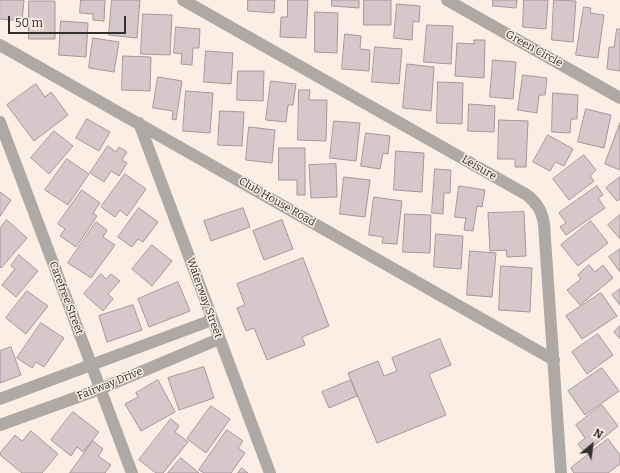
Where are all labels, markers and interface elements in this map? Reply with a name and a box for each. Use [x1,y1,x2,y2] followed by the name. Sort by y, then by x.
[10,8,128,34] scale bar
[15,16,43,30] text: 50 m
[503,28,565,70] street label: Green Circle
[459,153,499,183] street label: Leisure
[236,175,318,229] street label: Club House Road
[183,256,225,340] street label: Waterway Street
[46,260,86,336] street label: Carefree Street
[75,365,145,403] street label: Fairway Drive
[572,425,612,465] north arrow
[591,426,605,442] text: N

